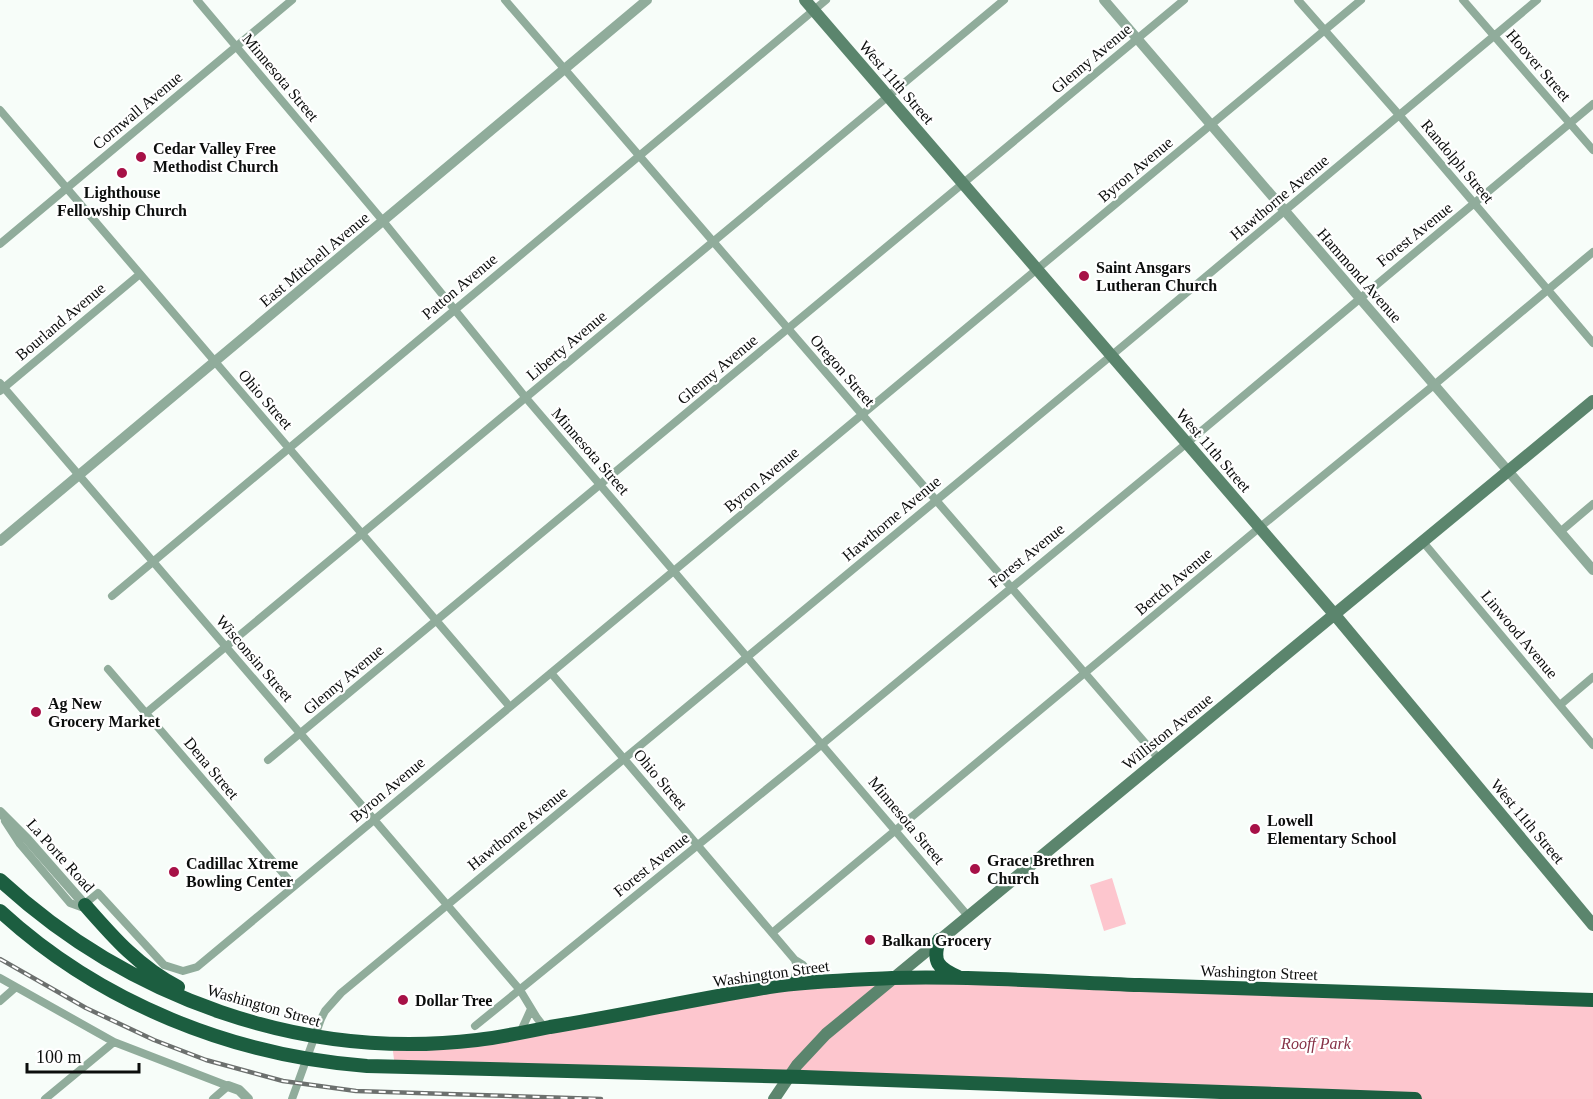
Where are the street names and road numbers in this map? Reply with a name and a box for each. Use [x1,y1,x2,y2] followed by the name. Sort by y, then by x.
[1048,20,1135,97] street label: Glenny Avenue
[1503,26,1575,105] street label: Hoover Street
[239,30,322,125] street label: Minnesota Street
[856,37,938,128] street label: West 11th Street
[89,68,185,153] street label: Cornwall Avenue
[1417,116,1498,208] street label: Randolph Street
[1095,133,1177,206] street label: Byron Avenue
[1227,151,1332,243] street label: Hawthorne Avenue
[1373,199,1455,270] street label: Forest Avenue
[256,209,372,310] street label: East Mitchell Avenue
[1314,225,1405,326] street label: Hammond Avenue
[418,250,500,323] street label: Patton Avenue
[12,279,108,364] street label: Bourland Avenue
[523,307,610,384] street label: Liberty Avenue
[674,331,761,408] street label: Glenny Avenue
[806,331,879,411] street label: Oregon Street
[235,366,296,433] street label: Ohio Street
[548,405,633,498] street label: Minnesota Street
[1173,405,1255,496] street label: West 11th Street
[721,443,803,516] street label: Byron Avenue
[839,472,944,564] street label: Hawthorne Avenue
[985,520,1067,591] street label: Forest Avenue
[1132,545,1215,618] street label: Bertch Avenue
[1478,587,1561,682] street label: Linwood Avenue
[213,612,297,705] street label: Wisconsin Street
[300,641,387,718] street label: Glenny Avenue
[1119,690,1216,773] street label: Williston Avenue
[181,734,243,803] street label: Dena Street
[631,746,691,813] street label: Ohio Street
[347,753,429,826] street label: Byron Avenue
[865,773,948,868] street label: Minnesota Street
[1487,776,1568,867] street label: West 11th Street
[464,783,570,874] street label: Hawthorne Avenue
[23,815,98,895] street label: La Porte Road
[610,829,692,900] street label: Forest Avenue
[712,957,831,991] street label: Washington Street
[1200,962,1318,984] street label: Washington Street
[205,981,323,1031] street label: Washington Street

